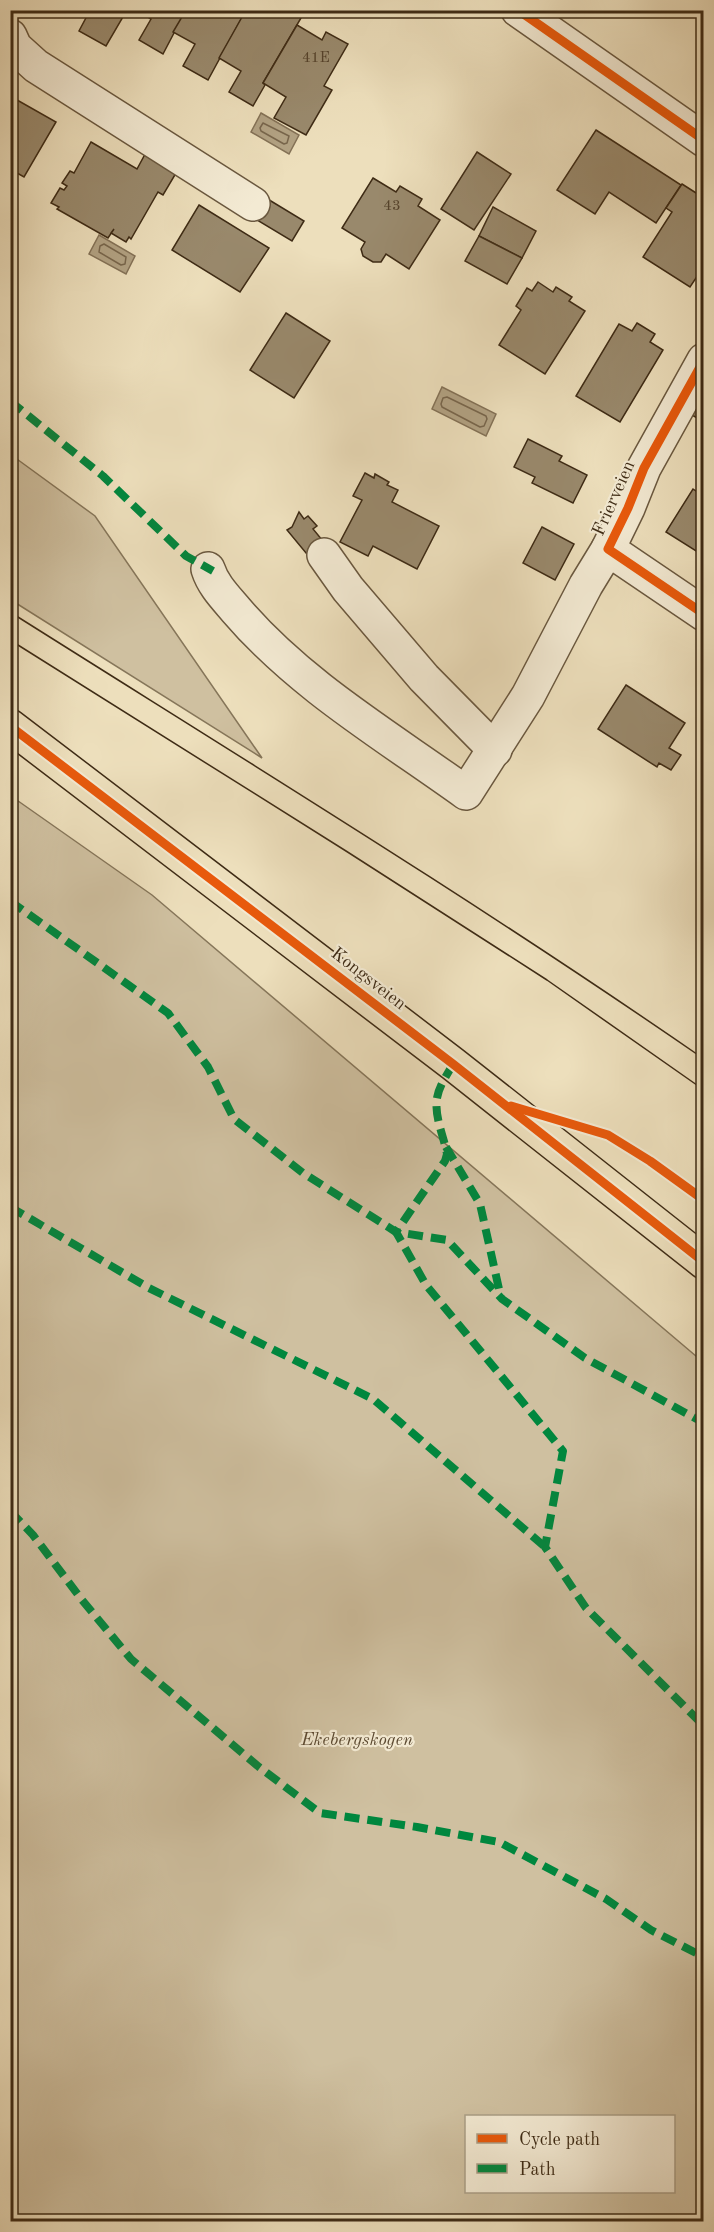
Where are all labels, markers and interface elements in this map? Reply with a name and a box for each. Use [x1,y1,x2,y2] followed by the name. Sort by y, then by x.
[302,51,330,66] house number: 41E
[383,199,401,214] house number: 43
[589,458,638,539] street label: Frierveien
[328,944,409,1014] street label: Kongsveien
[300,1731,413,1749] park label: Ekebergskogen
[465,2115,675,2193] legend
[519,2131,600,2149] text: Cycle path
[519,2161,556,2179] text: Path

